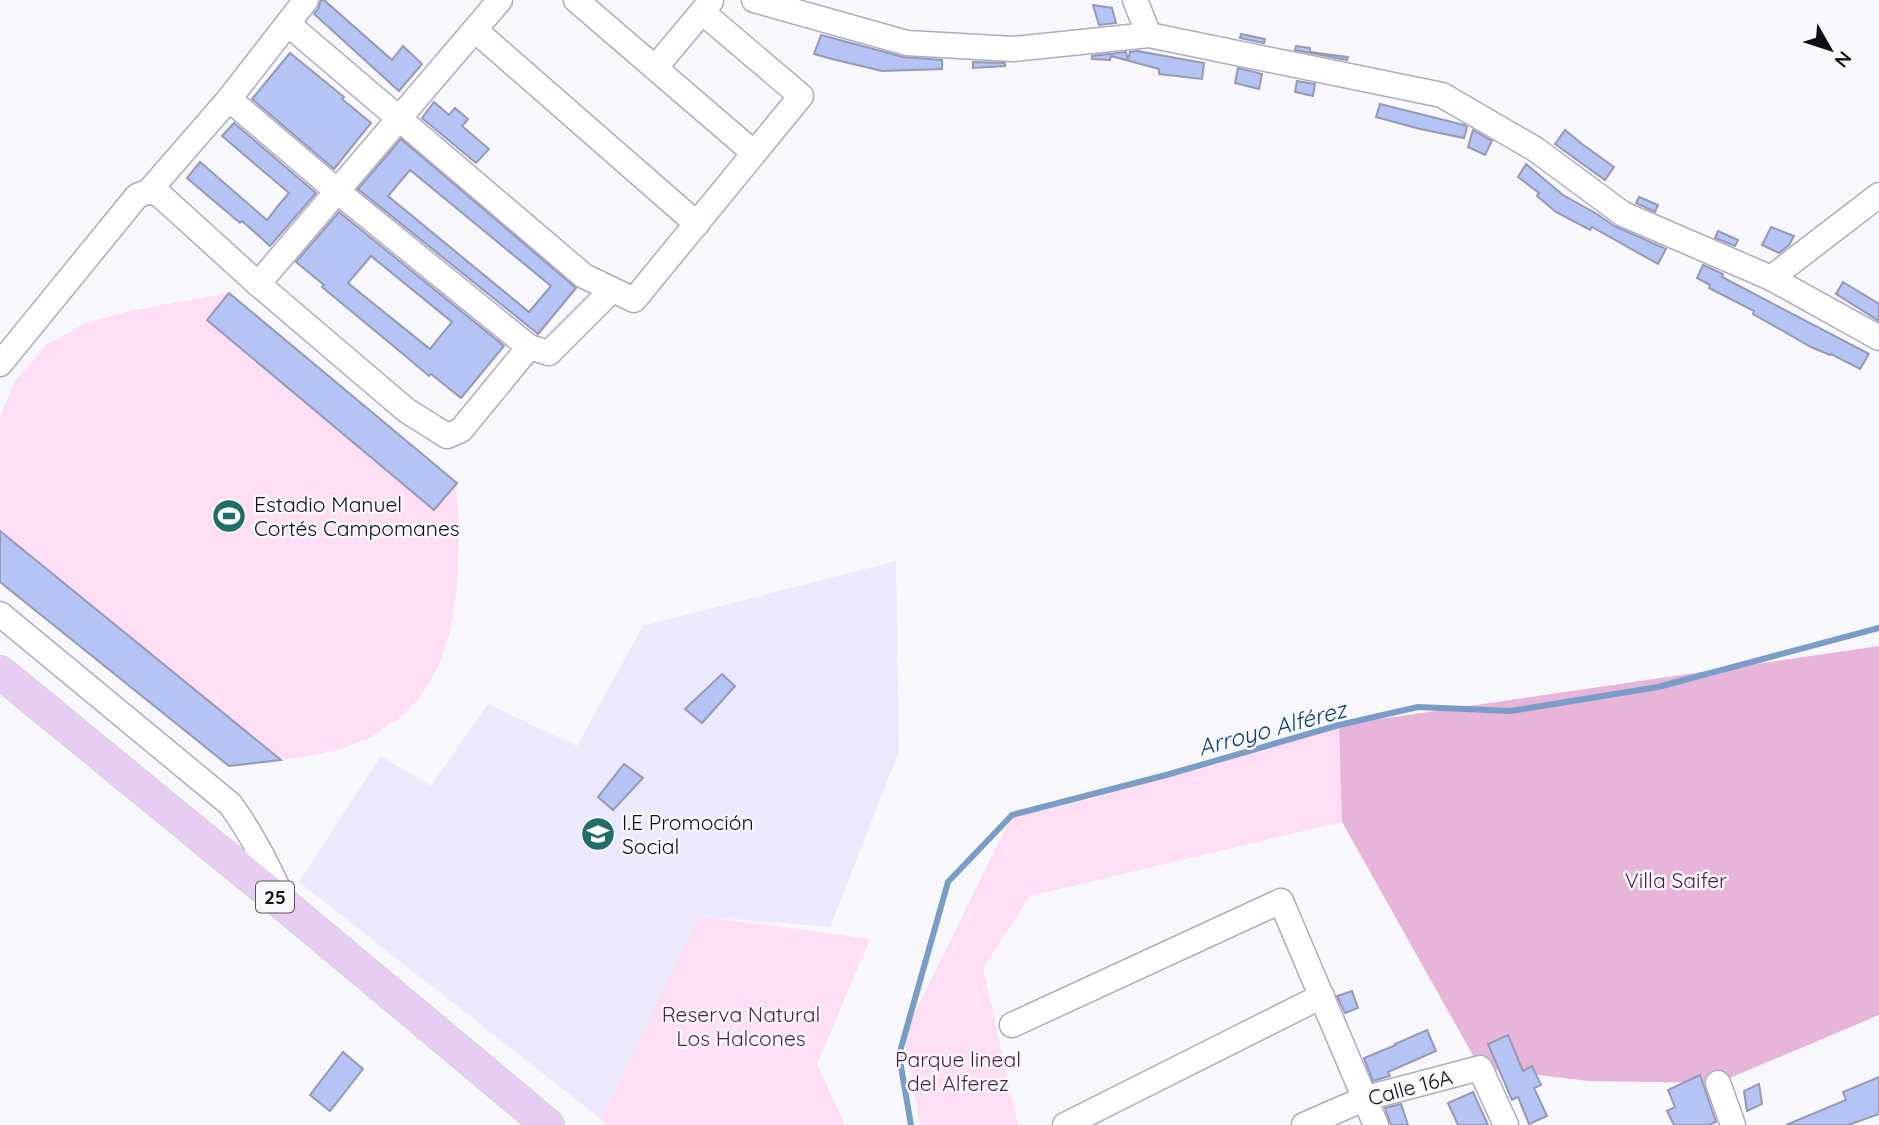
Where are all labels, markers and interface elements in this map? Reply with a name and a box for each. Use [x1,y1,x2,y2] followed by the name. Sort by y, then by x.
[1795,14,1865,84] north arrow
[1829,47,1857,73] text: N
[254,491,460,541] place label: Estadio Manuel Cortés Campomanes
[210,497,248,535] sports icon: Estadio Manuel Cortés Campomanes
[1195,694,1351,762] water label: Arroyo Alférez
[622,809,754,859] place label: I.E Promoción Social
[579,815,617,853] school or university icon: I.E Promoción Social
[1625,867,1727,893] park label: Villa Saifer
[256,882,294,912] road number: 25
[662,1001,820,1051] park label: Reserva Natural Los Halcones
[895,1046,1021,1096] park label: Parque lineal del Alferez
[1365,1063,1455,1111] street label: Calle 16A

